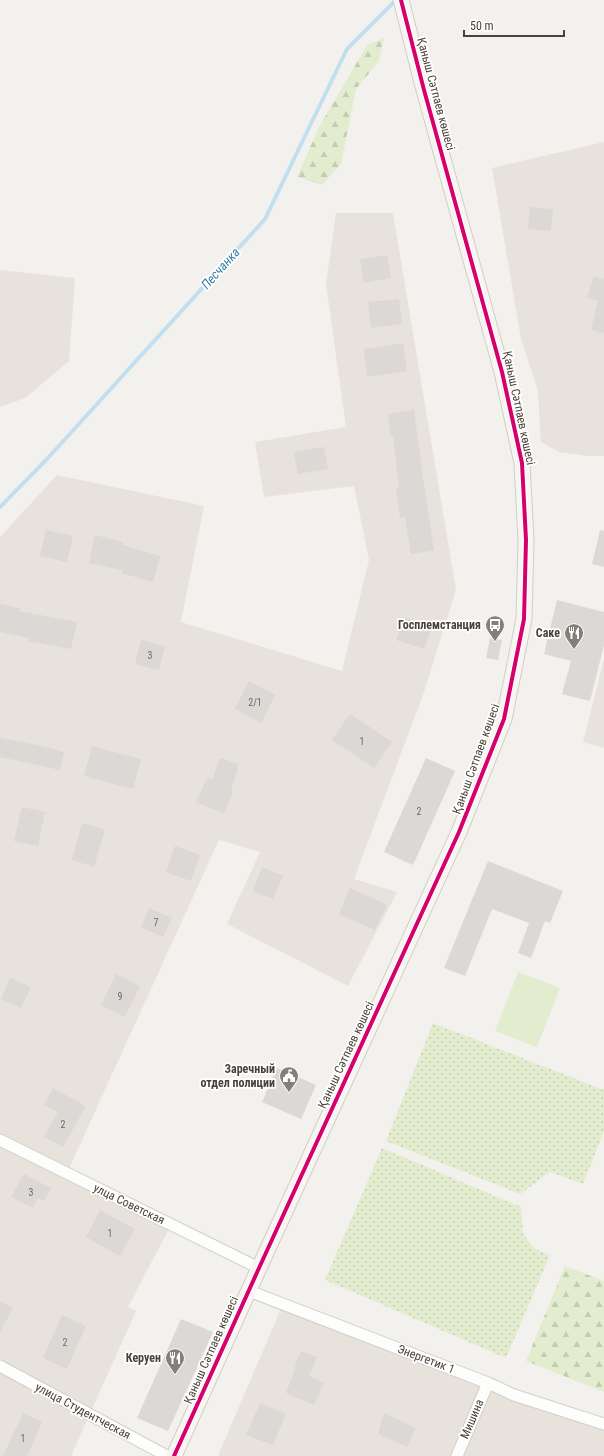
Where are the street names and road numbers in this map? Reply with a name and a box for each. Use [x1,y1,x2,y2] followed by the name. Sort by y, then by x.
[414,36,458,152] street label: Қаныш Сәтпаев көшесі
[500,350,538,466] street label: Қаныш Сәтпаев көшесі
[450,702,502,816] street label: Қаныш Сәтпаев көшесі
[315,999,377,1111] street label: Қаныш Сәтпаев көшесі
[91,1181,167,1227] street label: улца Советская
[181,1294,241,1406] street label: Қаныш Сәтпаев көшесі
[395,1342,457,1376] street label: Энергетик 1
[33,1380,133,1442] street label: улица Студентческая
[457,1397,487,1441] street label: Мишина

